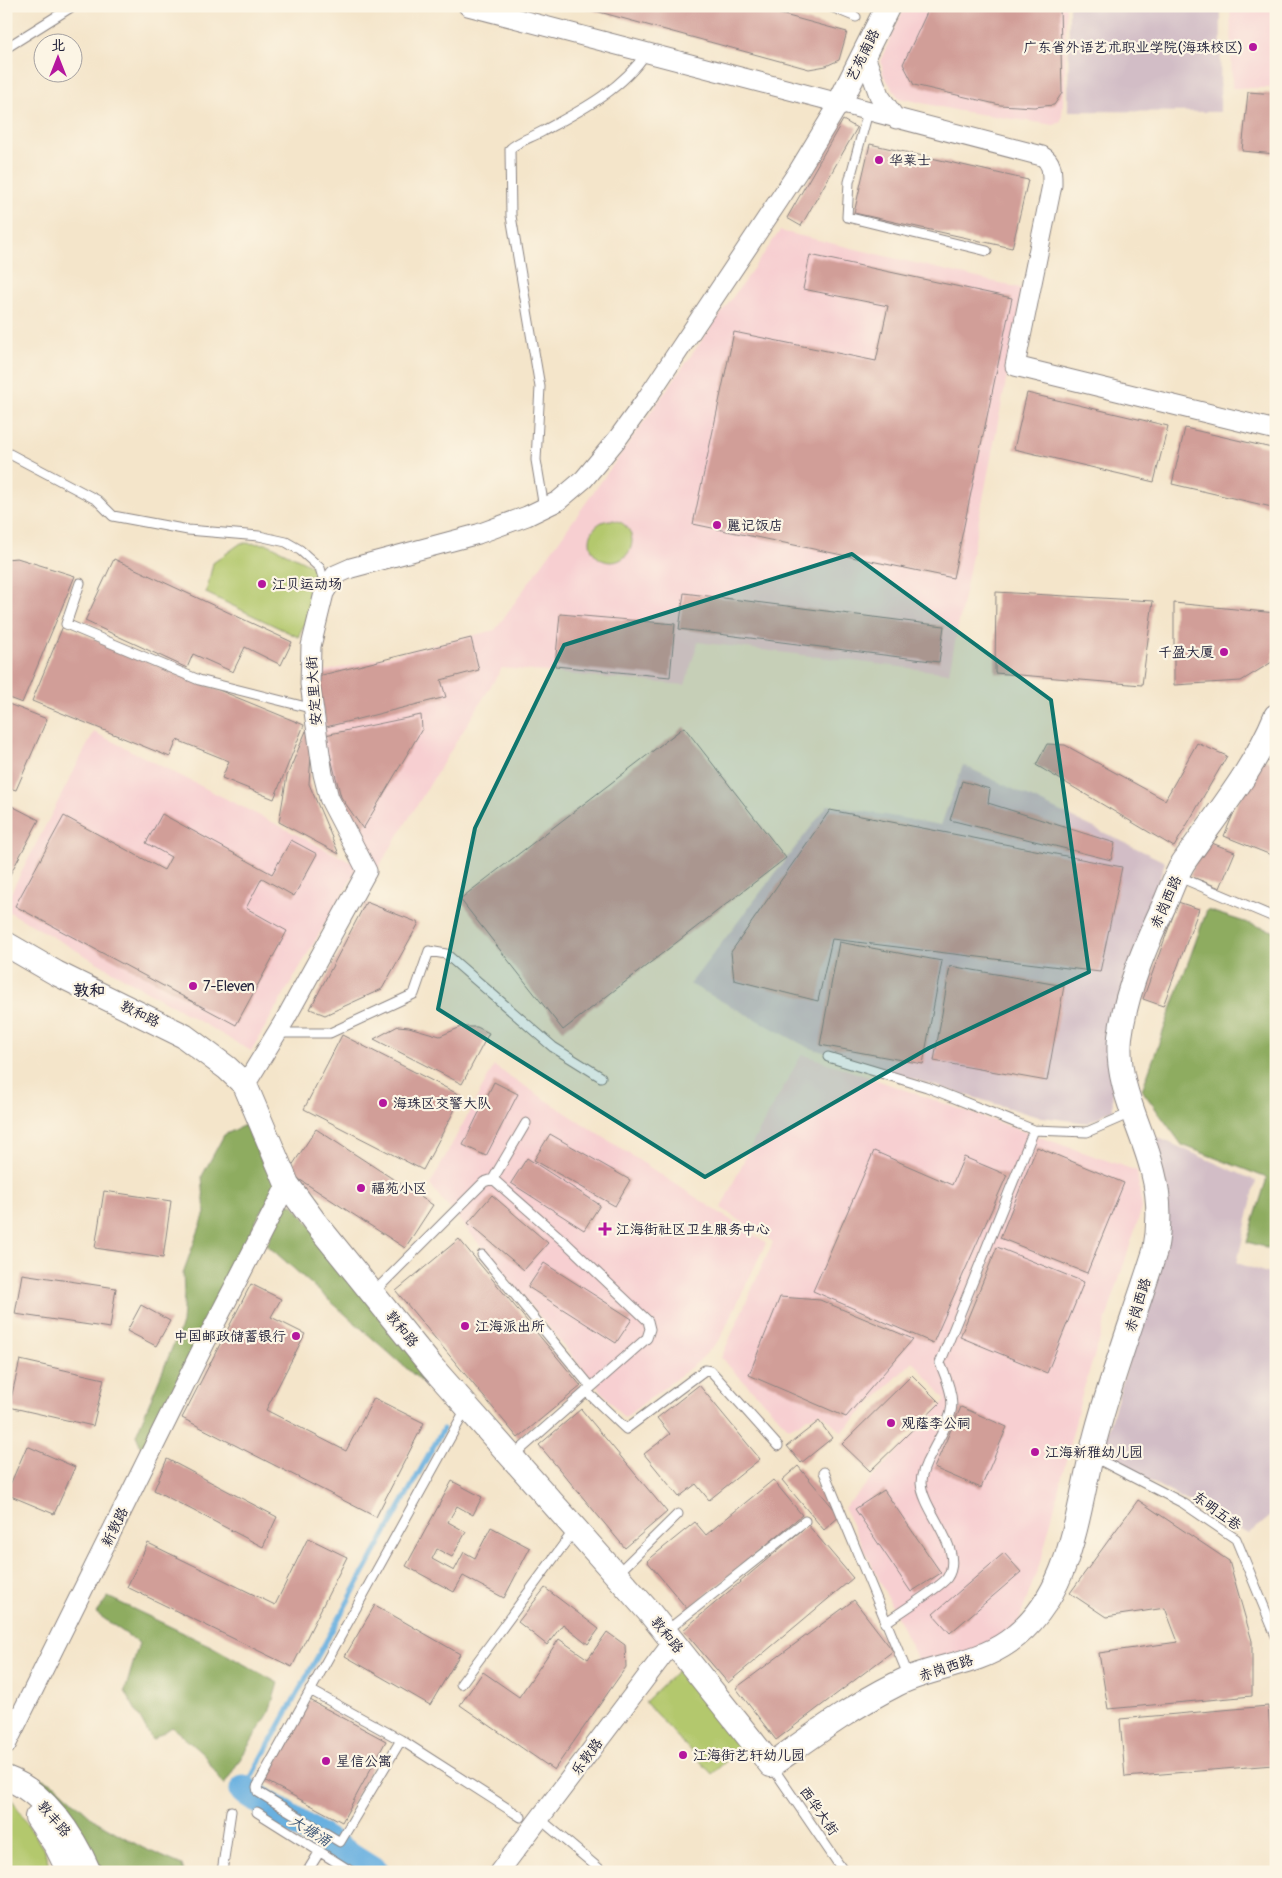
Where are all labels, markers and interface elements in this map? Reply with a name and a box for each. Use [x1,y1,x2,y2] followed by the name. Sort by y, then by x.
[843,26,883,84] street label: 艺苑南路
[32,32,82,82] north arrow
[51,37,65,54] text: 北
[1024,39,1243,56] place label: 广东省外语艺术职业学院(海珠校区)
[1247,41,1259,53] marker: 广东省外语艺术职业学院(海珠校区)
[889,152,931,169] place label: 华莱士
[873,154,885,166] marker: 华莱士
[727,517,783,534] place label: 麗记饭店
[711,519,723,531] marker: 麗记饭店
[272,576,342,593] place label: 江贝运动场
[256,578,268,590] marker: 江贝运动场
[1158,644,1214,661] place label: 千盈大厦
[1218,646,1230,658] marker: 千盈大厦
[303,655,325,727] street label: 安定里大街
[1147,873,1185,931] street label: 赤岗西路
[203,978,255,995] place label: 7-Eleven
[187,980,199,992] marker: 7-Eleven
[73,981,105,1001] district label: 敦和
[117,997,163,1031] street label: 敦和路
[393,1095,491,1112] place label: 海珠区交警大队
[377,1097,389,1109] marker: 海珠区交警大队
[371,1180,427,1197] place label: 福苑小区
[355,1182,367,1194] marker: 福苑小区
[616,1221,770,1238] place label: 江海街社区卫生服务中心
[598,1222,612,1236] marker: 江海街社区卫生服务中心
[1122,1276,1154,1334] street label: 赤岗西路
[382,1307,422,1351] street label: 敦和路
[475,1318,545,1335] place label: 江海派出所
[459,1320,471,1332] marker: 江海派出所
[174,1328,286,1345] place label: 中国邮政储蓄银行
[290,1330,302,1342] marker: 中国邮政储蓄银行
[901,1415,971,1432] place label: 观蔭李公祠
[885,1417,897,1429] marker: 观蔭李公祠
[1045,1444,1143,1461] place label: 江海新雅幼儿园
[1029,1446,1041,1458] marker: 江海新雅幼儿园
[1189,1488,1245,1535] street label: 东明五巷
[98,1504,132,1550] street label: 新敦路
[647,1613,687,1657] street label: 敦和路
[917,1651,975,1685] street label: 赤岗西路
[568,1735,606,1779] street label: 乐敦路
[693,1747,805,1764] place label: 江海街艺轩幼儿园
[677,1749,689,1761] marker: 江海街艺轩幼儿园
[336,1753,392,1770] place label: 星信公寓
[320,1755,332,1767] marker: 星信公寓
[796,1783,842,1839] street label: 西华大街
[34,1798,74,1840] street label: 敦丰路
[286,1811,335,1852] water label: 大塘涌

